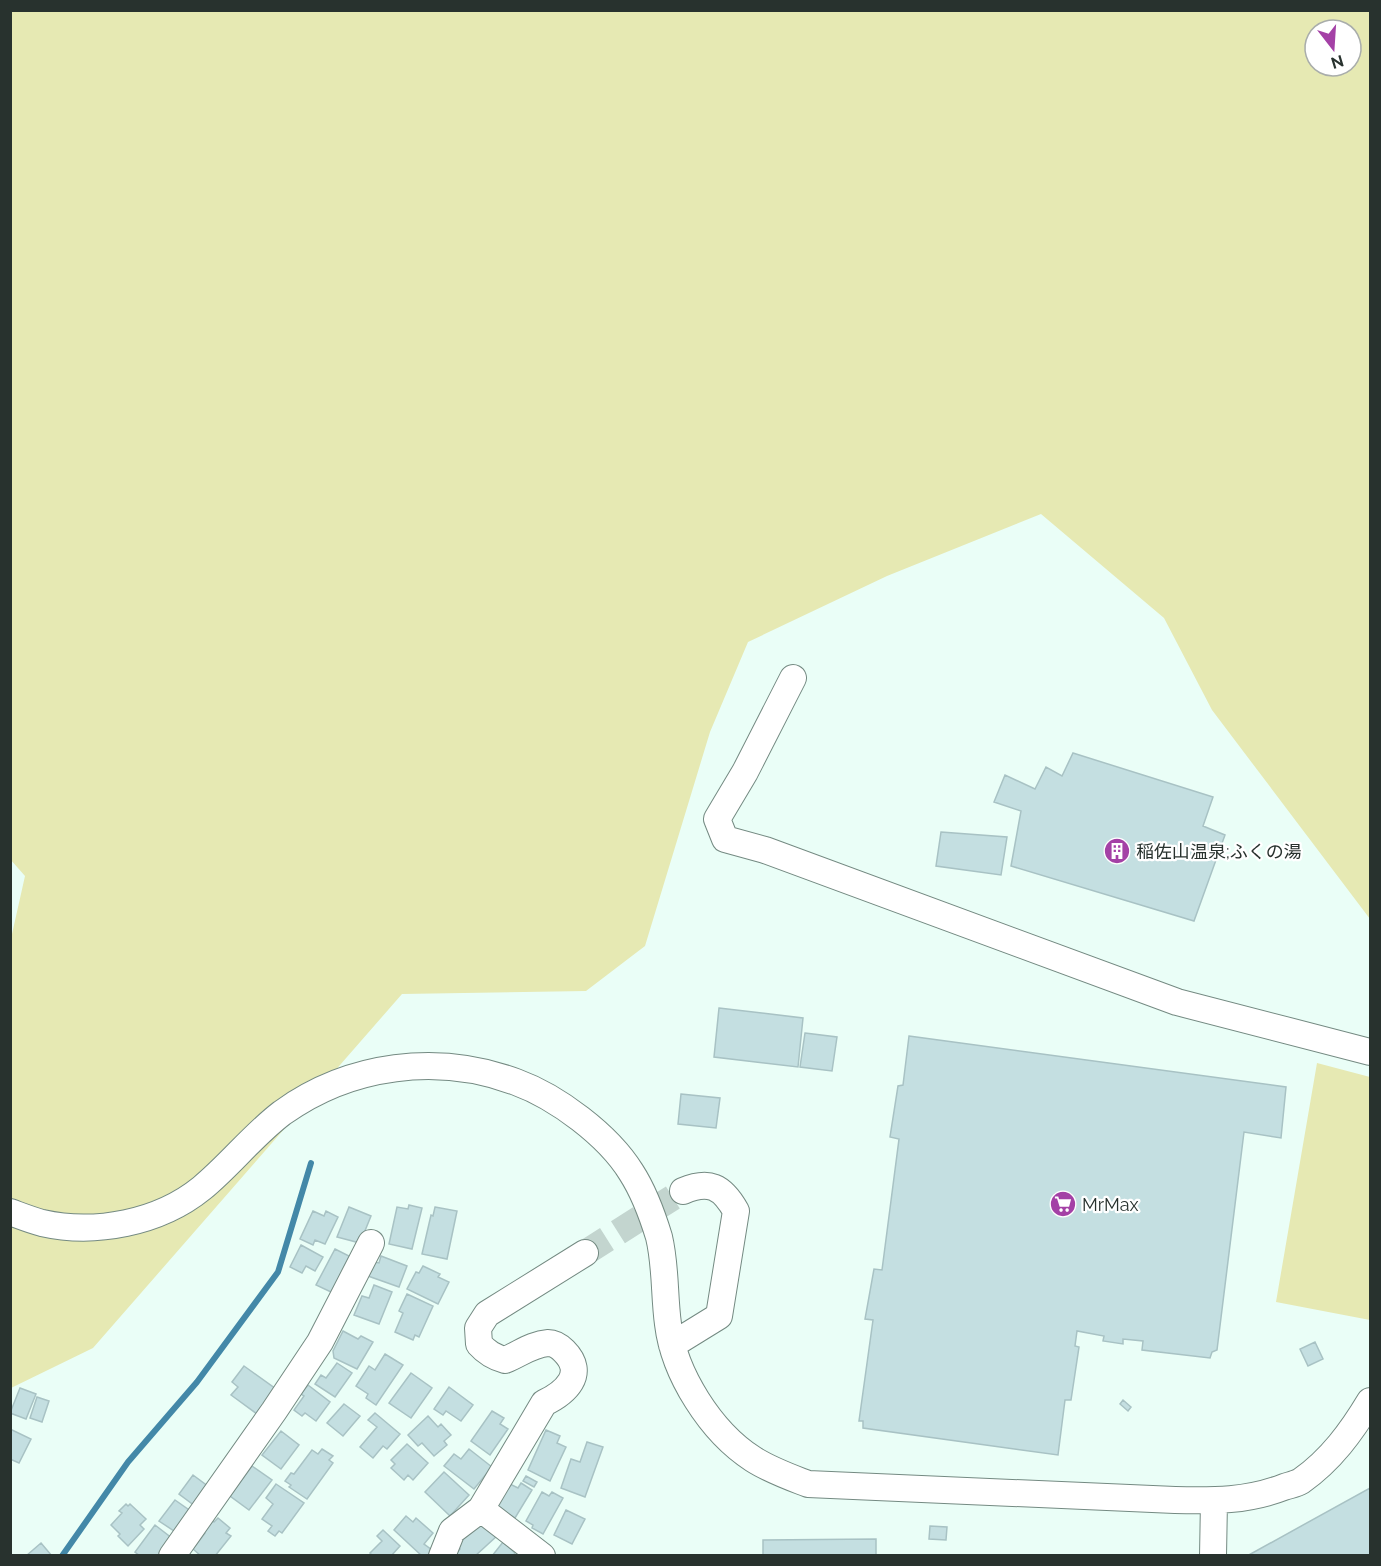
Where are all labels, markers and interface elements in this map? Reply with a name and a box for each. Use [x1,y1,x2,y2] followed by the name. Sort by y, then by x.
[1303,18,1363,78] north arrow
[1329,51,1346,73] text: N
[1102,836,1132,866] building icon: 稲佐山温泉;ふくの湯
[1136,841,1302,862] place label: 稲佐山温泉;ふくの湯
[1048,1189,1078,1219] supermarket icon: MrMax
[1082,1194,1139,1215] place label: MrMax

